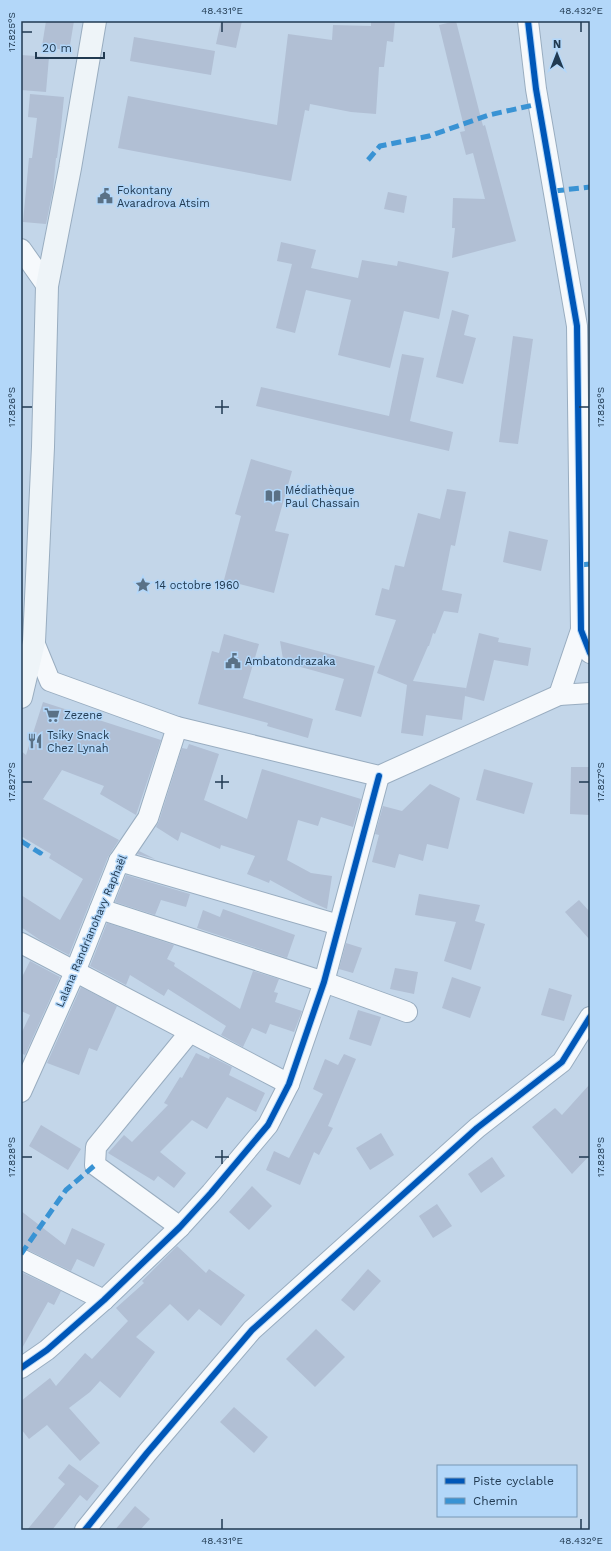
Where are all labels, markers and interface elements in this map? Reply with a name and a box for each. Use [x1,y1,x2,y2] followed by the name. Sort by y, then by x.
[201,5,243,16] text: 48.431°E
[559,5,603,16] text: 48.432°E
[6,12,17,52] text: 17.825°S
[36,34,104,60] scale bar
[537,34,577,74] north arrow
[553,38,561,51] text: N
[42,41,72,55] text: 20 m
[117,184,210,210] place label: Fokontany Avaradrova Atsim
[96,187,114,205] public building icon: Fokontany Avaradrova Atsim
[6,387,17,427] text: 17.826°S
[595,387,606,427] text: 17.826°S
[285,484,360,510] place label: Médiathèque Paul Chassain
[264,487,282,505] library icon: Médiathèque Paul Chassain
[134,576,152,594] place icon: 14 octobre 1960
[155,579,240,592] place label: 14 octobre 1960
[224,652,242,670] public building icon: Ambatondrazaka
[245,655,336,668] place label: Ambatondrazaka
[43,706,61,724] supermarket icon: Zezene
[64,709,102,722] place label: Zezene
[47,729,109,755] place label: Tsiky Snack Chez Lynah
[26,732,44,750] restaurant icon: Tsiky Snack Chez Lynah
[6,762,17,802] text: 17.827°S
[595,762,606,802] text: 17.827°S
[53,853,130,1009] street label: Lalana Randrianohavy Raphaël
[6,1137,17,1177] text: 17.828°S
[595,1137,606,1177] text: 17.828°S
[437,1465,577,1517] legend
[473,1474,554,1488] text: Piste cyclable
[473,1494,518,1508] text: Chemin
[201,1535,243,1546] text: 48.431°E
[559,1535,603,1546] text: 48.432°E

